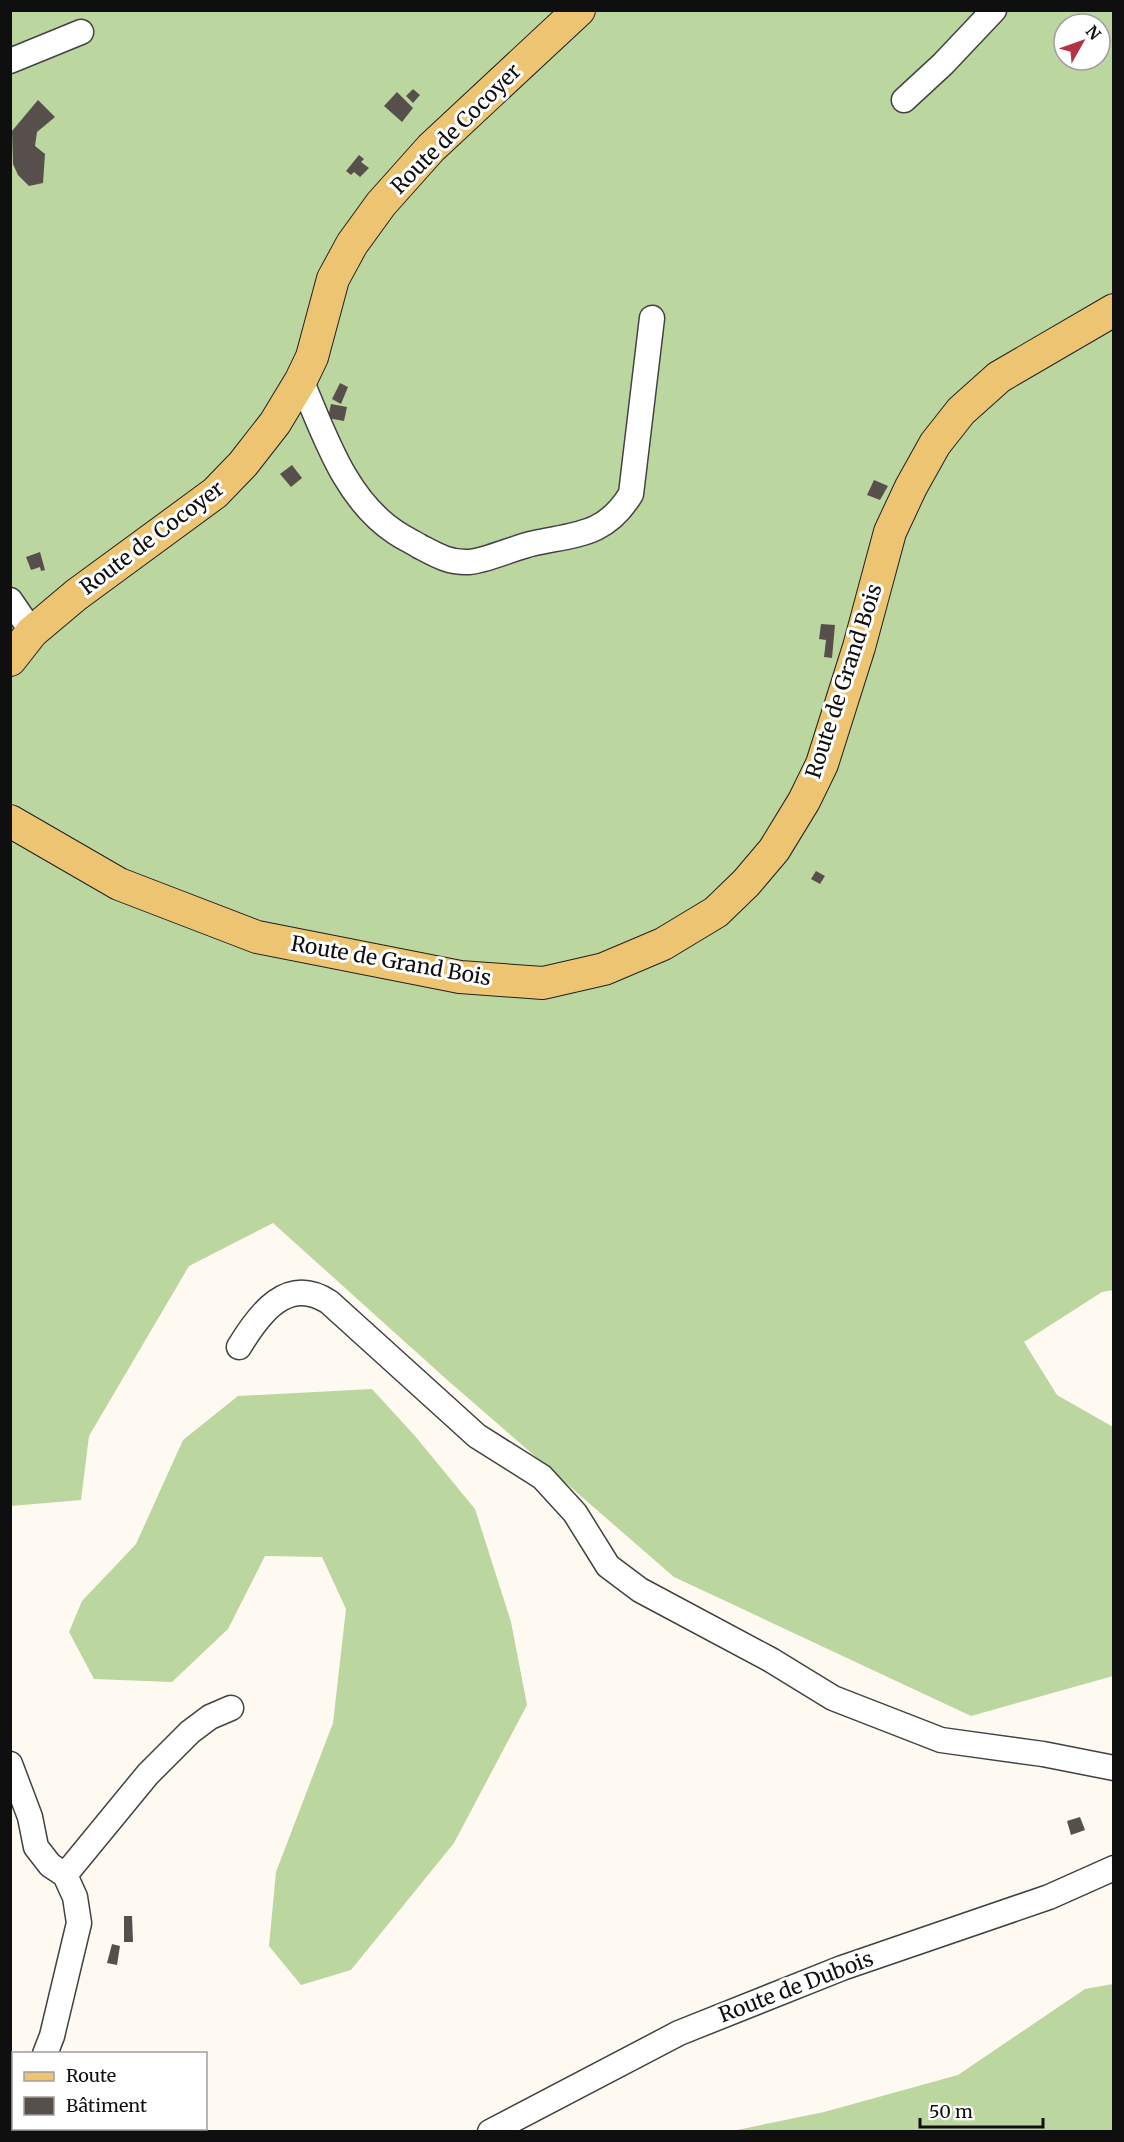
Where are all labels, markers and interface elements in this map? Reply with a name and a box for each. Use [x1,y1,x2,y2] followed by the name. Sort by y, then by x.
[1052,12,1112,72] north arrow
[1082,21,1105,44] text: N
[385,58,526,199] street label: Route de Cocoyer
[74,475,229,601] street label: Route de Cocoyer
[799,580,888,781] street label: Route de Grand Bois
[289,930,493,991] street label: Route de Grand Bois
[715,1945,877,2028] street label: Route de Dubois
[12,2052,207,2130] legend
[66,2064,116,2087] text: Route
[920,2091,1043,2129] scale bar
[66,2094,147,2117] text: Bâtiment
[929,2100,973,2123] text: 50 m

